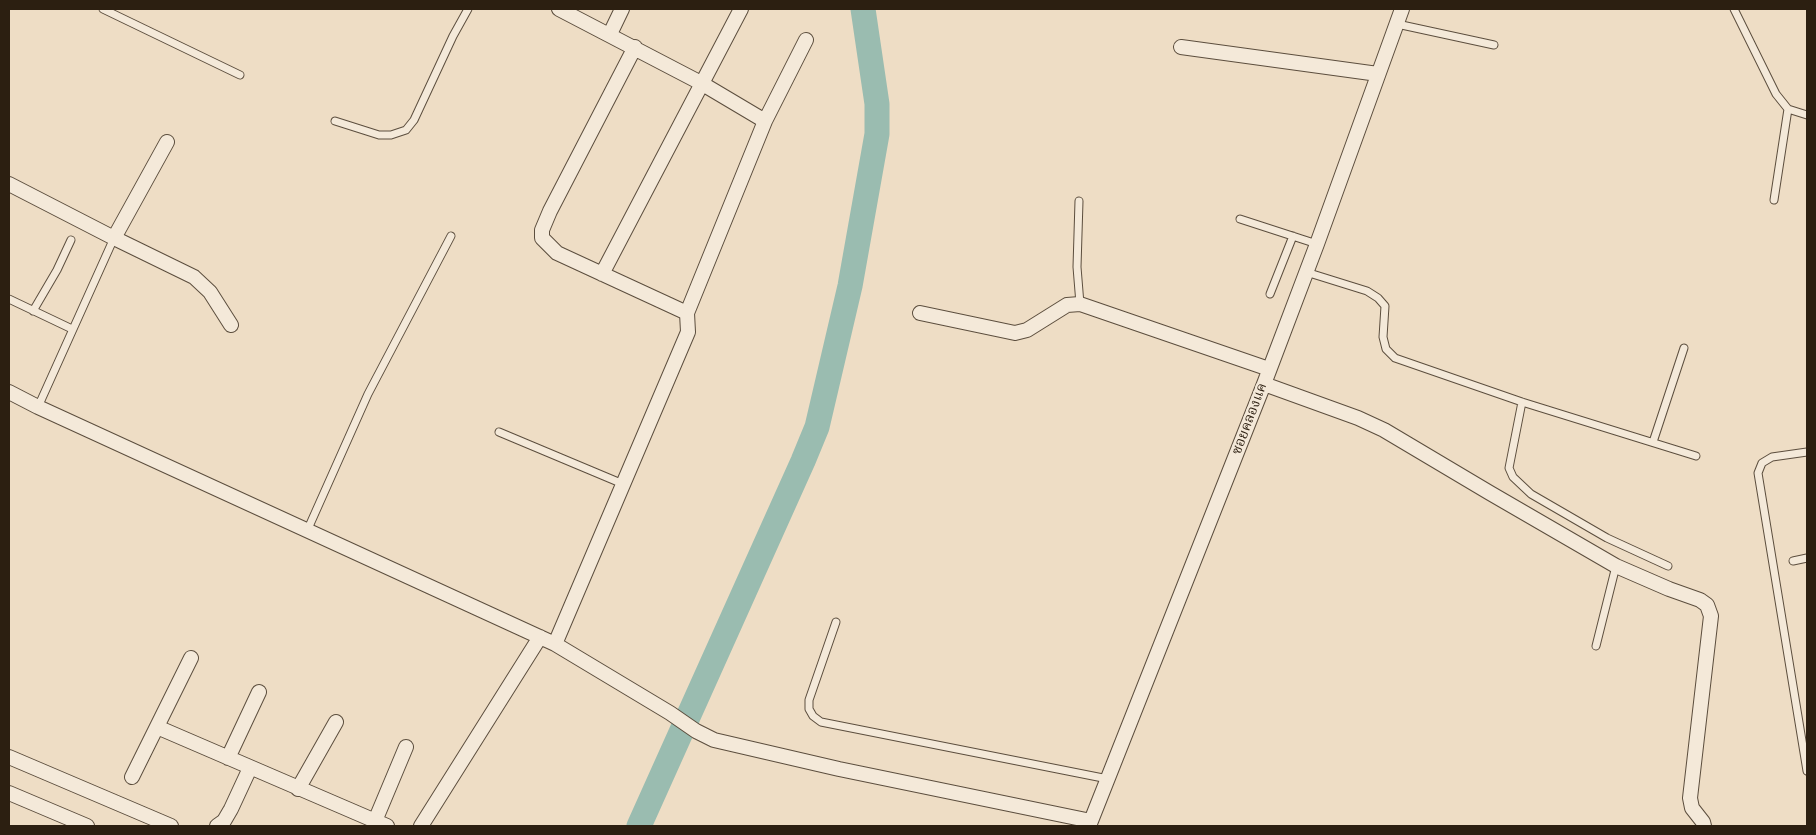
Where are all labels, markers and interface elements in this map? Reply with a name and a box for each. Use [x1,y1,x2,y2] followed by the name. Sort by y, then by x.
[1229,381,1271,457] street label: ซอยคลองแค

